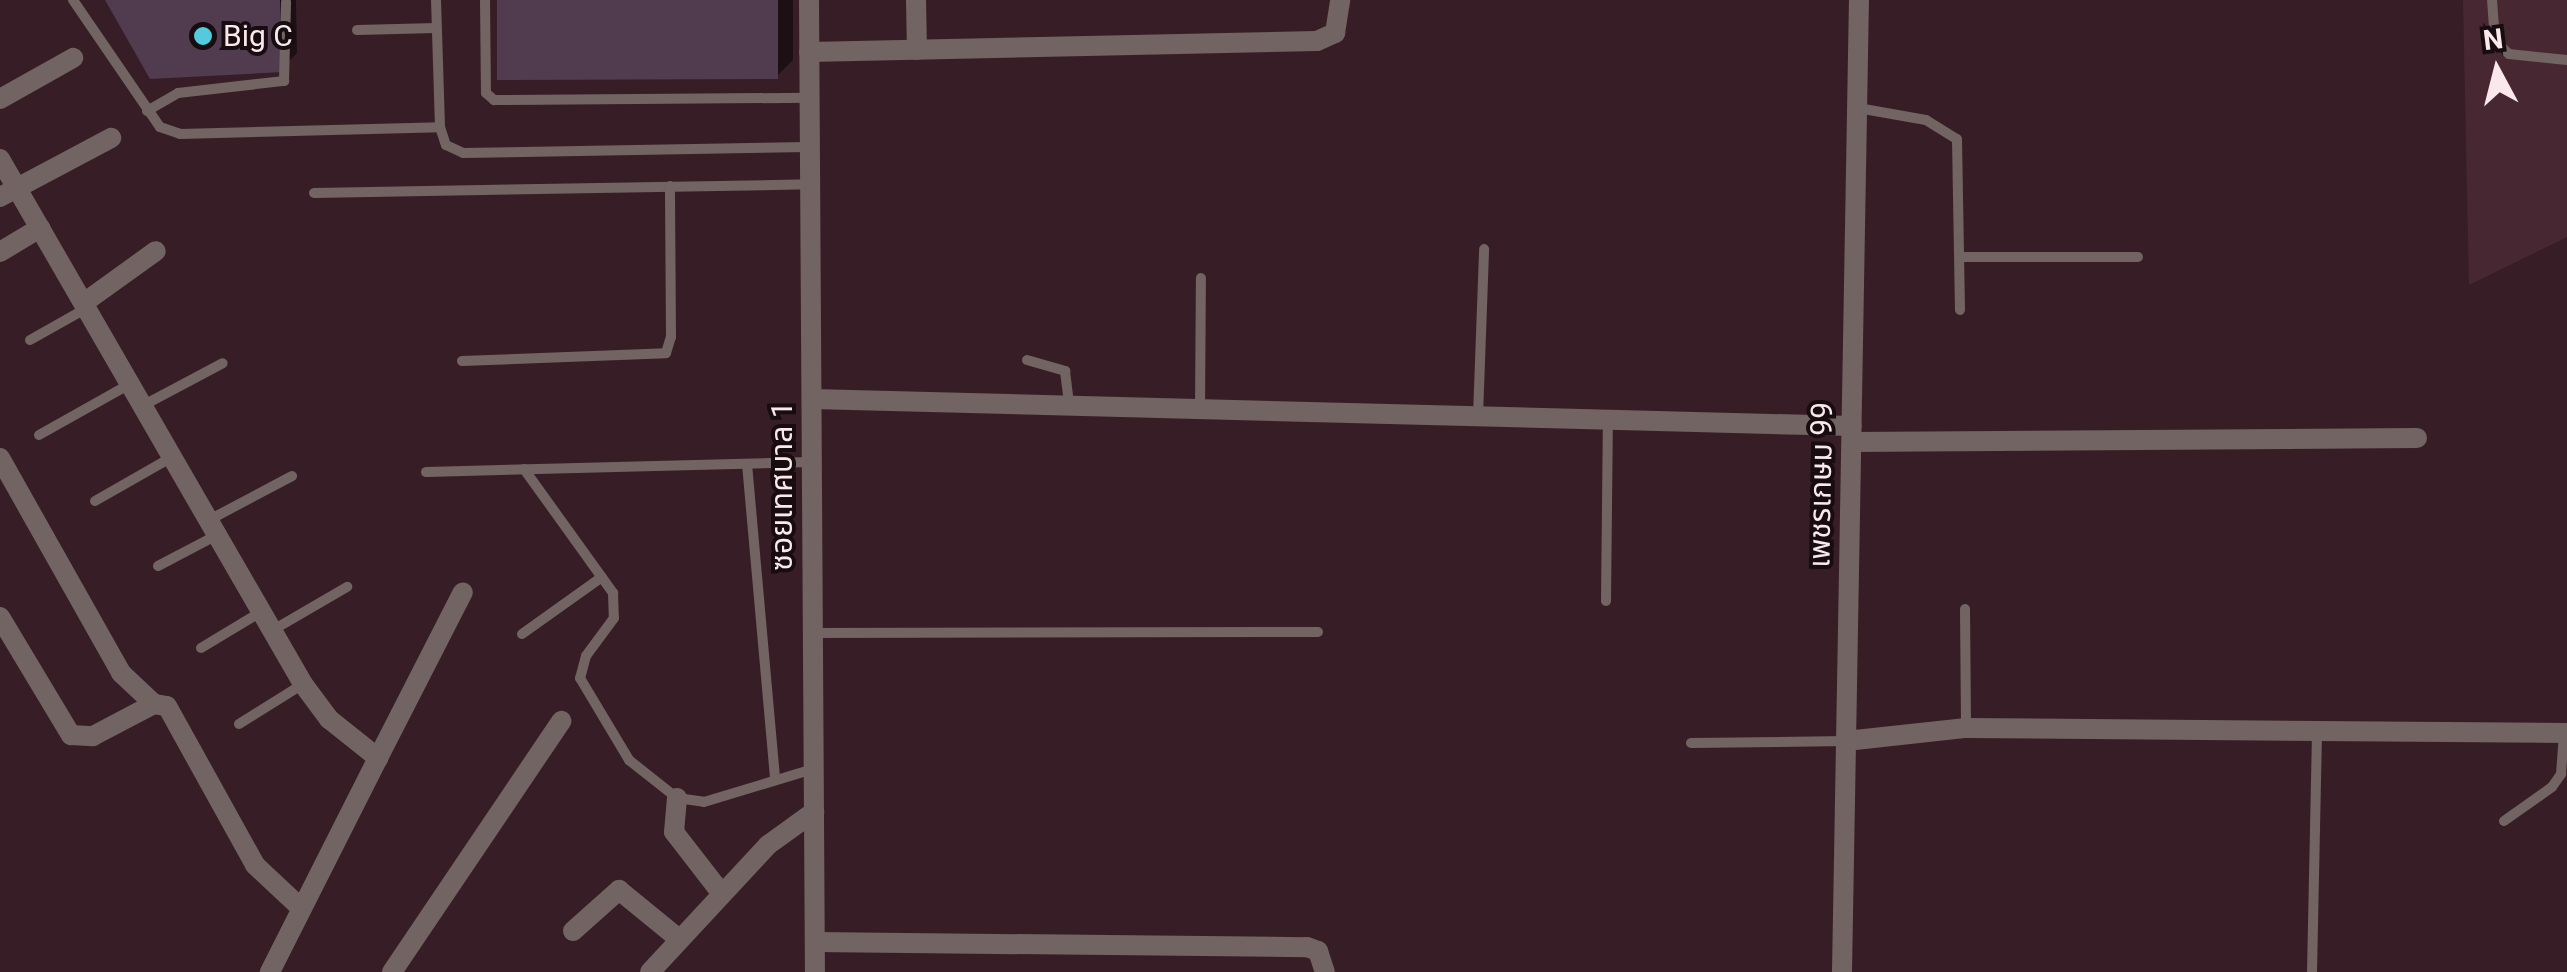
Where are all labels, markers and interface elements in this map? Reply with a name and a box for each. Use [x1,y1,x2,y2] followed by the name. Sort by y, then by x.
[223,18,293,54] place label: Big C
[2447,20,2547,120] north arrow
[2481,22,2505,57] text: N
[192,25,214,47] marker: Big C
[764,401,800,571] street label: ซอยเทศบาล 1
[1802,402,1840,568] street label: เพชรเกษม 99

